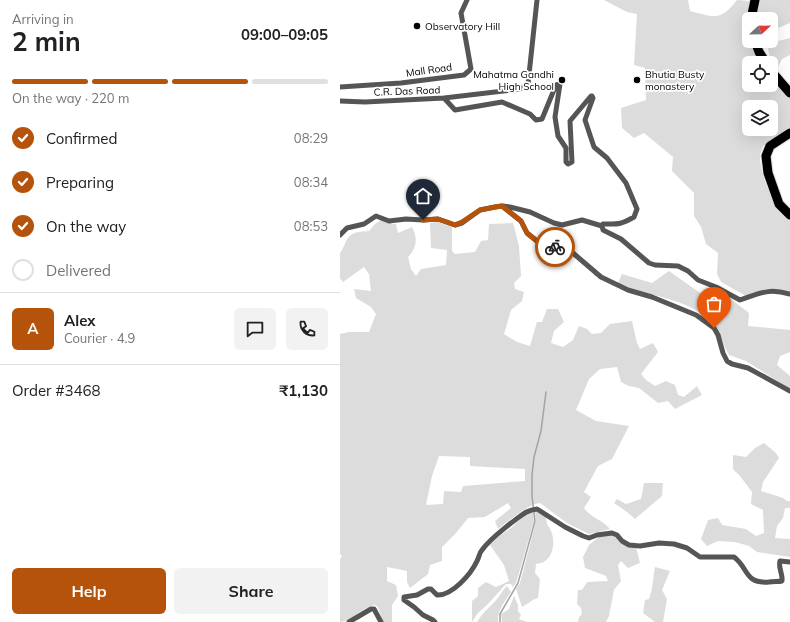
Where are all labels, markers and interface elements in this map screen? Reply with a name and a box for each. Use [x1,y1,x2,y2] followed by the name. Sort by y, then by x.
[12,11,74,27] text: Arriving in
[742,12,778,48] north arrow
[742,12,778,136] map controls
[425,20,500,33] place label: Observatory Hill
[412,21,422,31] marker: Observatory Hill
[12,25,81,58] text: 2 min
[241,25,328,44] text: 09:00–09:05
[742,56,778,92] button: locate
[405,60,453,80] street label: Mall Road
[473,68,554,93] place label: Mahatma Gandhi High School
[645,68,705,93] place label: Bhutia Busty monastery
[557,75,567,85] marker: Mahatma Gandhi High School
[632,75,642,85] marker: Bhutia Busty monastery
[373,83,441,99] street label: C.R. Das Road
[12,90,129,106] text: On the way · 220 m
[742,100,778,136] button: layers
[12,127,34,149] icon: check
[46,129,117,148] text: Confirmed
[294,130,328,146] text: 08:29
[12,171,34,193] icon: check
[46,173,114,192] text: Preparing
[294,174,328,190] text: 08:34
[406,179,440,220] pin
[412,185,434,207] icon: home
[12,215,34,237] icon: check
[46,217,126,236] text: On the way
[294,218,328,234] text: 08:53
[535,227,575,267] courier
[544,236,566,258] icon: bike
[46,261,111,280] text: Delivered
[697,287,731,328] pin
[703,293,725,315] icon: bag
[234,308,276,350] button: chat
[286,308,328,350] button: phone
[64,311,96,330] text: Alex
[27,319,39,338] text: A
[64,330,135,346] text: Courier · 4.9
[12,381,100,400] text: Order #3468
[279,381,328,400] text: ₹1,130
[12,568,166,614] button: Help
[174,568,328,614] button: Share

